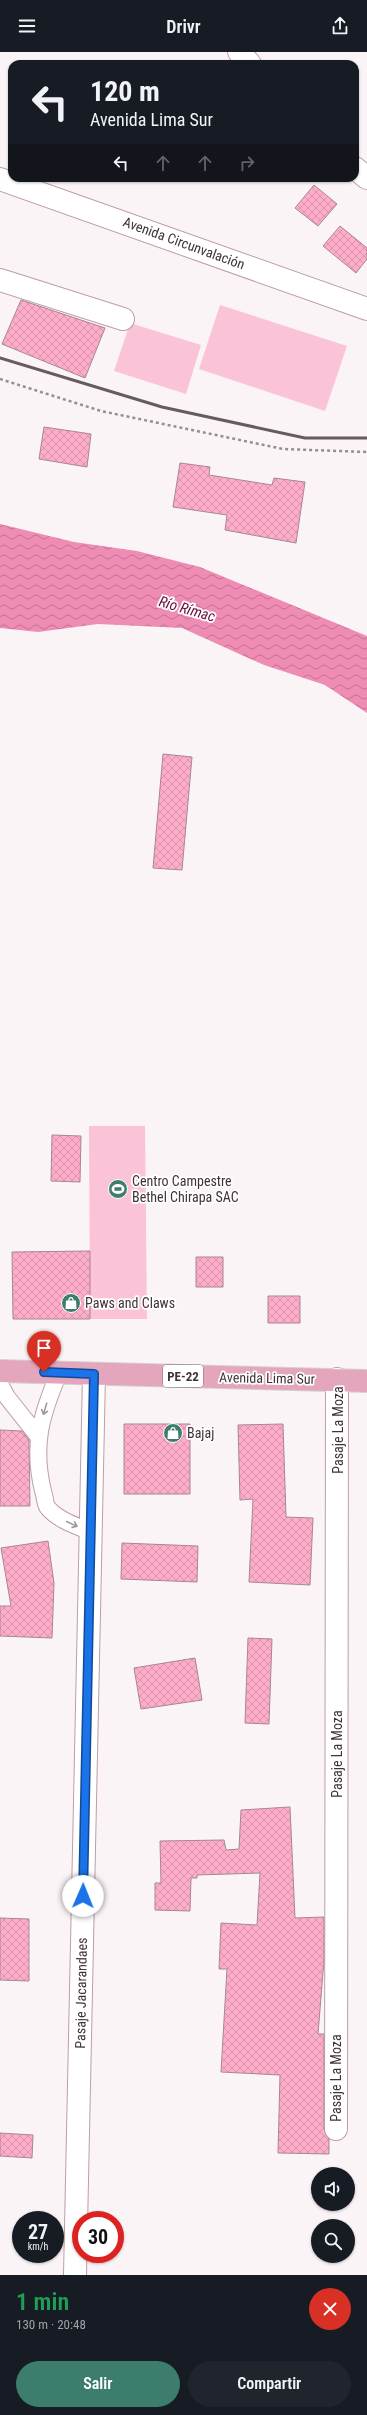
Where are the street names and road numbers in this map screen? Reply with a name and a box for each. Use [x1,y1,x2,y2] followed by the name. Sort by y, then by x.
[121,214,247,272] street label: Avenida Circunvalación
[163,1365,203,1387] road number: PE-22
[219,1369,315,1387] street label: Avenida Lima Sur
[330,1386,346,1474] street label: Pasaje La Moza
[329,1710,345,1798] street label: Pasaje La Moza
[72,1937,90,2049] street label: Pasaje Jacarandaes
[328,2034,344,2122] street label: Pasaje La Moza

